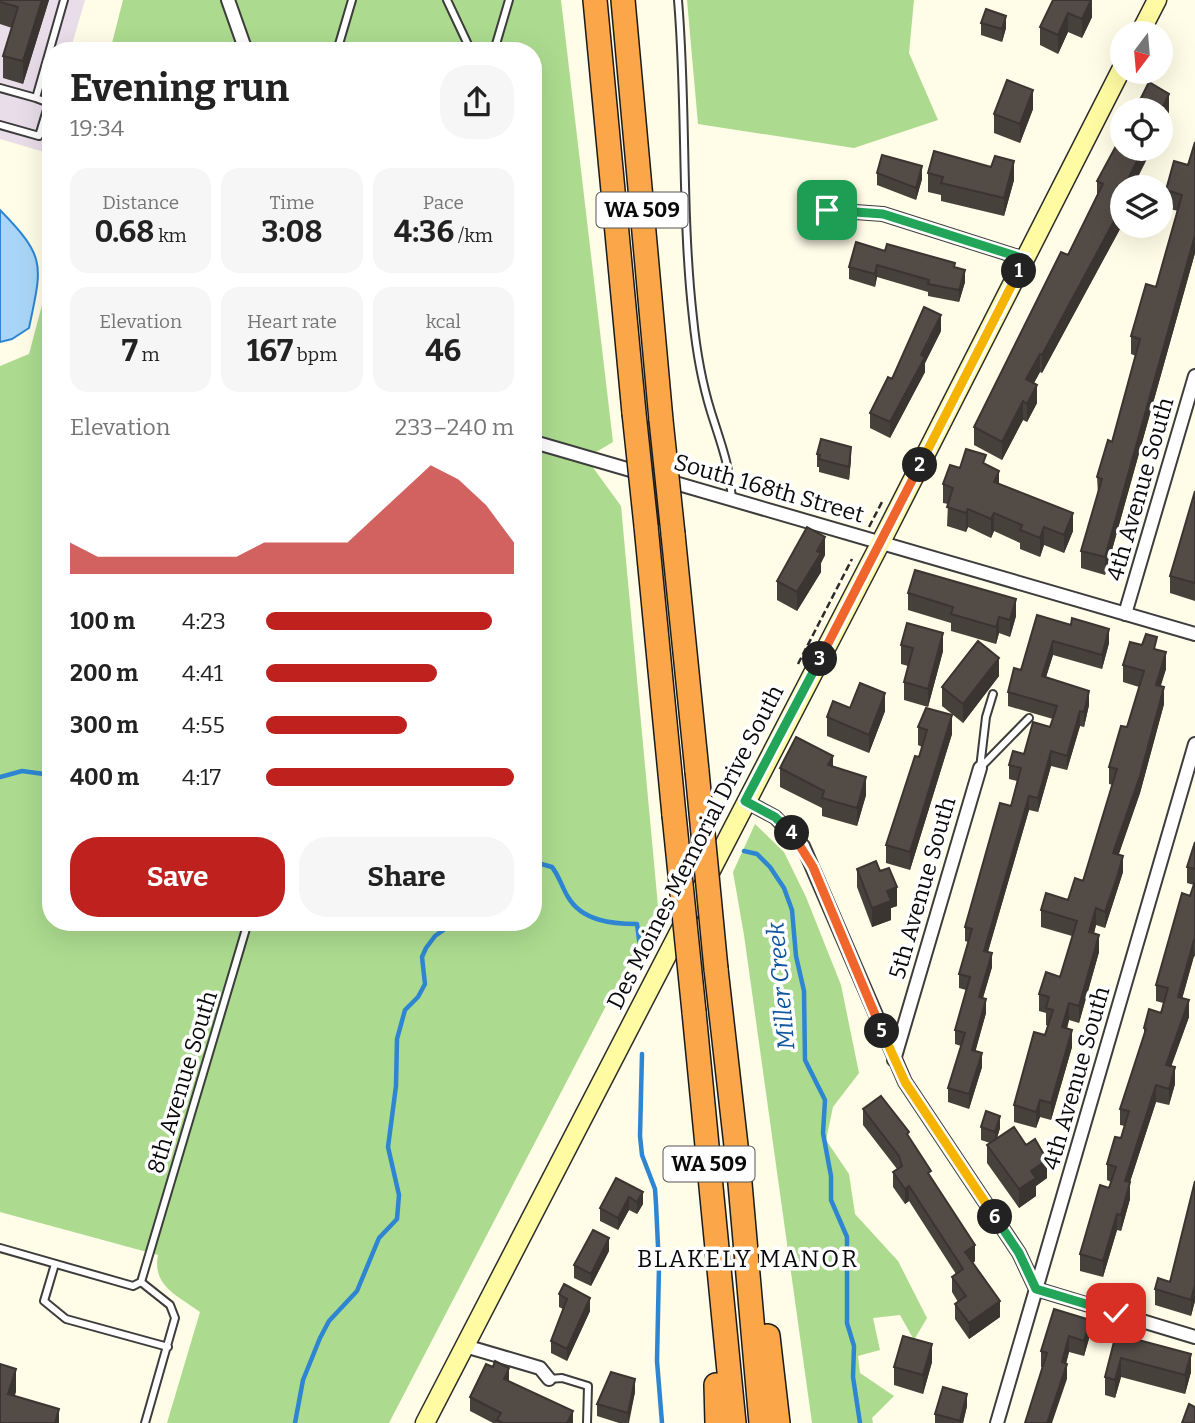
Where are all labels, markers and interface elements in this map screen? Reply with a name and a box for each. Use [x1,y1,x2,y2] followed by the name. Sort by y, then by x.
[1110,21,1172,84] north arrow
[1110,21,1173,238] map controls
[70,65,289,111] text: Evening run
[440,65,514,139] button: share
[1110,98,1173,161] button: locate
[70,114,124,142] text: 19:34
[1110,175,1173,238] button: layers
[797,180,857,240] pin
[102,191,179,214] text: Distance
[270,191,314,214] text: Time
[423,191,464,214] text: Pace
[808,191,846,229] icon: arrive
[596,192,688,228] road number: WA 509
[95,214,154,250] text: 0.68
[261,214,323,250] text: 3:08
[394,214,454,250] text: 4:36
[154,224,187,247] text: km
[454,224,493,247] text: /km
[1002,254,1036,288] pin: 1
[1014,259,1023,282] text: 1
[99,310,182,333] text: Elevation
[247,310,337,333] text: Heart rate
[426,310,461,333] text: kcal
[122,333,138,369] text: 7
[247,333,293,369] text: 167
[425,333,461,369] text: 46
[138,343,160,366] text: m
[293,343,337,366] text: bpm
[1100,394,1180,584] street label: 4th Avenue South
[70,413,170,441] text: Elevation
[395,413,514,441] text: 233–240 m
[671,447,867,529] street label: South 168th Street
[902,448,937,482] pin: 2
[914,453,925,476] text: 2
[70,607,135,635] text: 100 m
[182,607,226,635] text: 4:23
[802,642,838,676] pin: 3
[814,647,825,670] text: 3
[70,659,138,687] text: 200 m
[182,659,223,687] text: 4:41
[601,680,789,1014] street label: Des Moines Memorial Drive South
[70,711,139,739] text: 300 m
[182,711,225,739] text: 4:55
[70,763,139,791] text: 400 m
[182,763,221,791] text: 4:17
[883,794,961,982] street label: 5th Avenue South
[774,816,810,850] pin: 4
[786,821,797,844] text: 4
[70,837,285,917] button: Save
[299,837,514,917] button: Share
[761,920,801,1051] water label: Miller Creek
[1036,983,1116,1173] street label: 4th Avenue South
[141,987,223,1177] street label: 8th Avenue South
[864,1014,900,1048] pin: 5
[876,1019,887,1042] text: 5
[664,1146,754,1182] road number: WA 509
[978,1200,1012,1234] pin: 6
[989,1205,1000,1228] text: 6
[637,1245,859,1273] district label: BLAKELY MANOR
[1086,1283,1146,1343] pin
[1097,1294,1135,1332] icon: check

